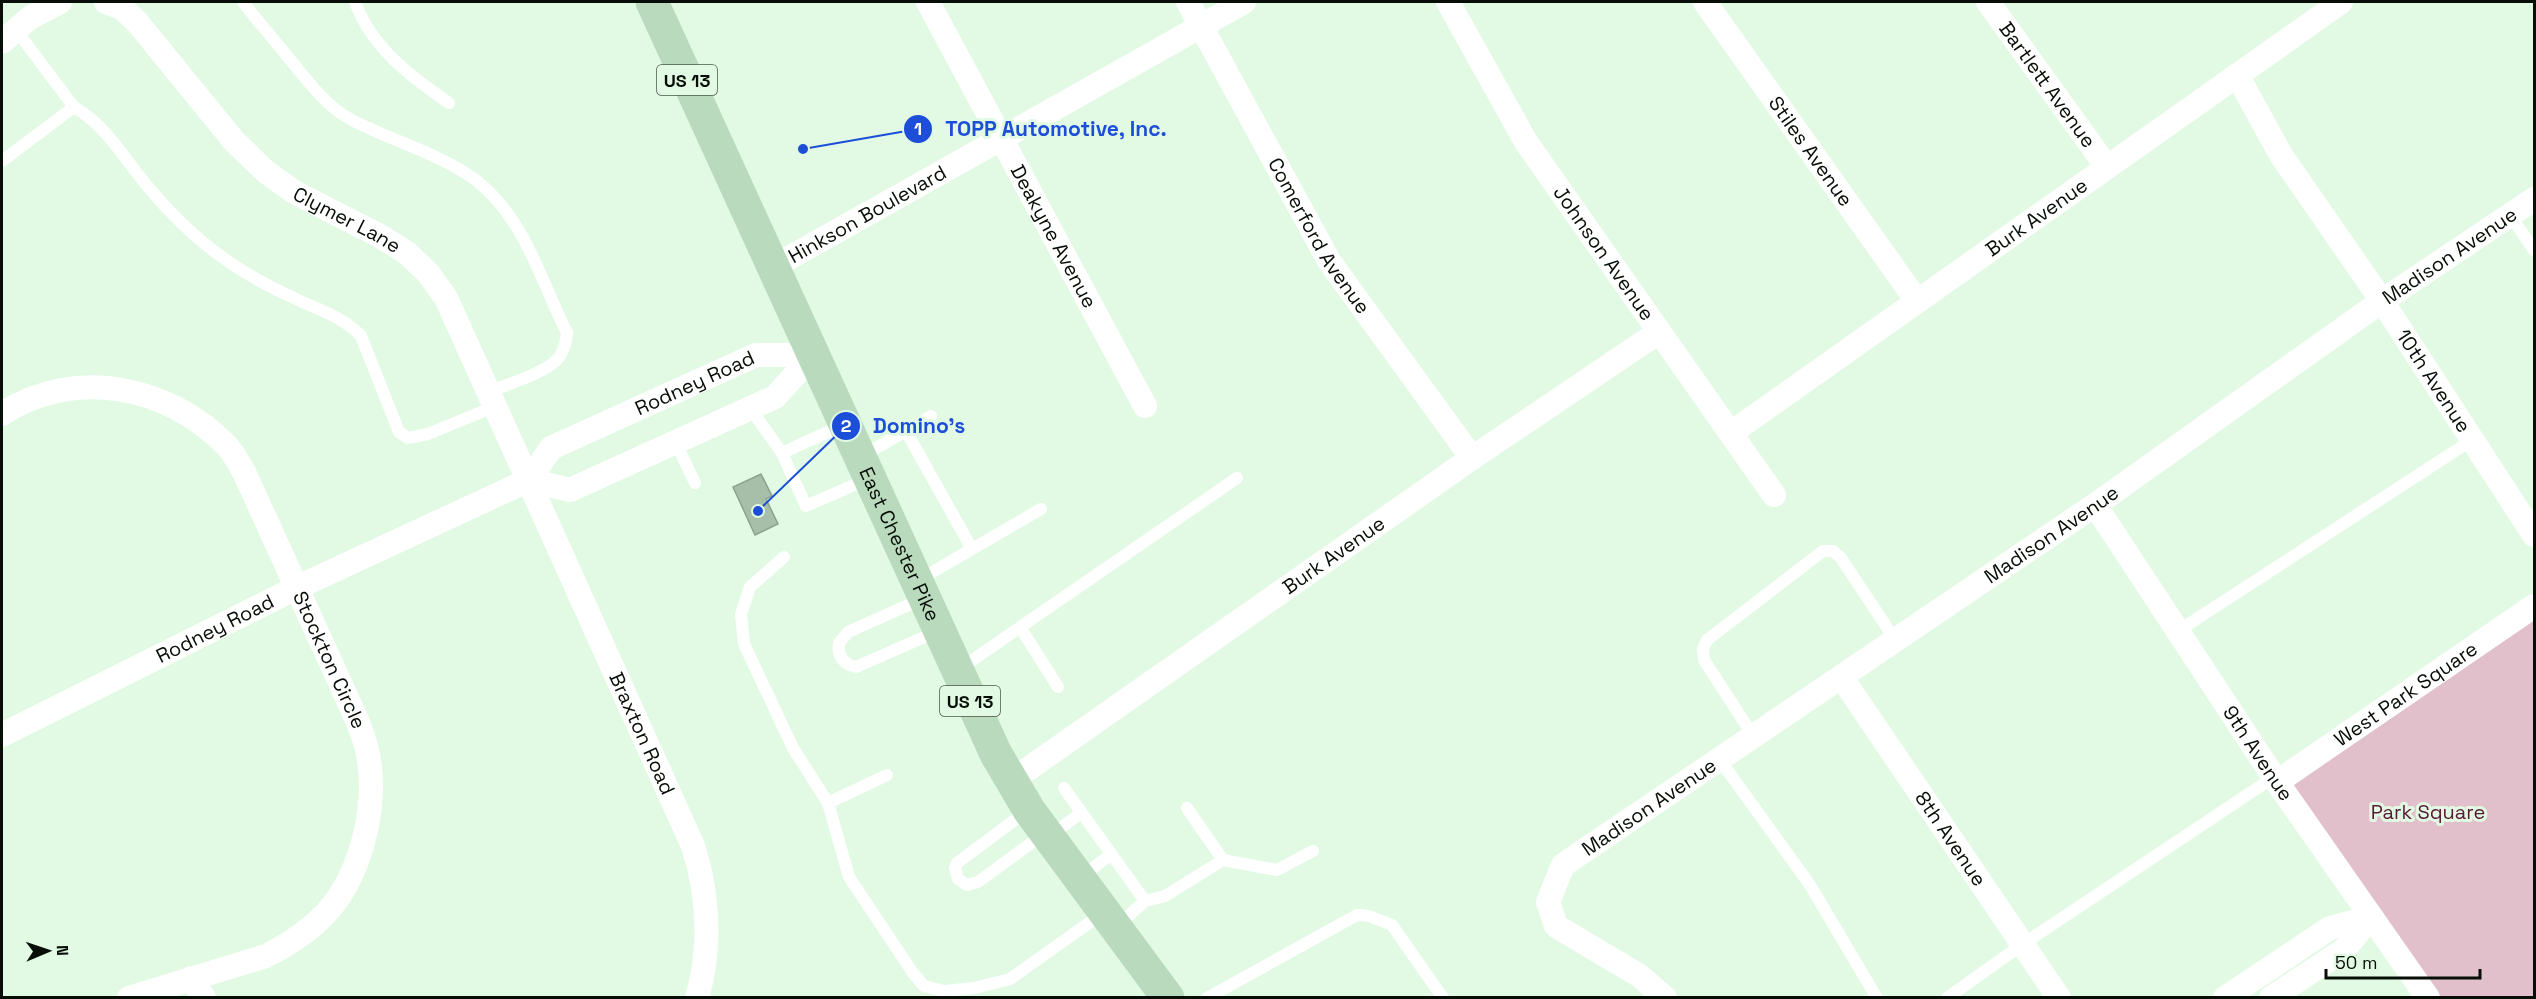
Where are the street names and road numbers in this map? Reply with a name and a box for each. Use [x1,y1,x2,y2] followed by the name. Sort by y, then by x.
[1993,17,2102,153] street label: Bartlett Avenue
[657,65,717,95] road number: US 13
[1763,91,1859,212] street label: Stiles Avenue
[1262,153,1376,319] street label: Comerford Avenue
[783,159,951,269] street label: Hinkson Boulevard
[1005,160,1103,313] street label: Deakyne Avenue
[1980,172,2093,262] street label: Burk Avenue
[289,181,406,259] street label: Clymer Lane
[1548,181,1660,326] street label: Johnson Avenue
[2377,201,2522,310] street label: Madison Avenue
[2391,324,2477,437] street label: 10th Avenue
[631,344,758,421] street label: Rodney Road
[853,463,946,625] street label: East Chester Pike
[1979,479,2124,589] street label: Madison Avenue
[1277,510,1390,600] street label: Burk Avenue
[287,587,372,733] street label: Stockton Circle
[152,588,278,669] street label: Rodney Road
[2329,636,2483,752] street label: West Park Square
[603,668,681,799] street label: Braxton Road
[940,686,1000,716] road number: US 13
[2217,700,2299,806] street label: 9th Avenue
[1577,752,1721,862] street label: Madison Avenue
[1909,786,1992,891] street label: 8th Avenue

